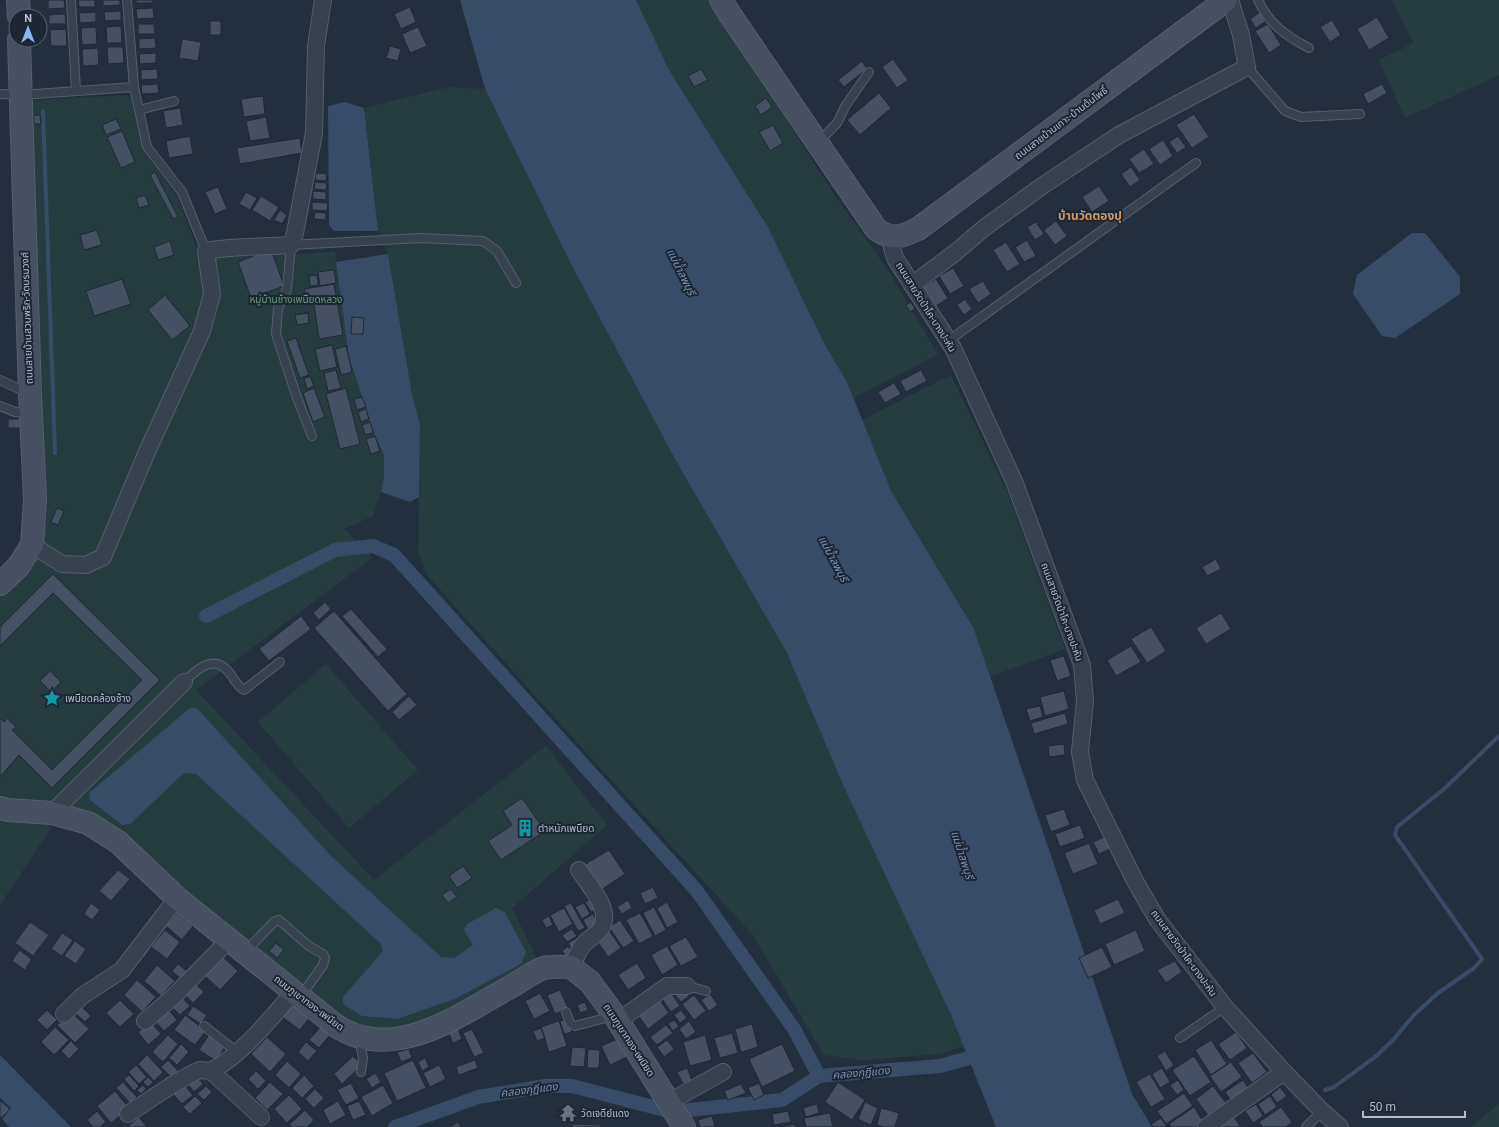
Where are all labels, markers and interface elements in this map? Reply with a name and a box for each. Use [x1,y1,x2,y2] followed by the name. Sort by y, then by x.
[8,8,48,48] north arrow
[24,12,32,25] text: N
[1012,84,1110,162] street label: ถนนสายบ้านเกาะ-บ้านต้นโพธิ์
[1058,209,1122,223] district label: บ้านวัดตองปุ
[664,246,701,300] water label: แม่น้ำลพบุรี
[19,252,35,384] street label: ถนนสายบ้านสวนพริก-วัดบรมวงศ์
[894,260,958,354] street label: ถนนสายวัดป่าโค-บางปะหัน
[250,293,342,306] park label: หมู่บ้านช้างเพนียดหลวง
[815,533,853,586] water label: แม่น้ำลพบุรี
[1039,561,1085,663] street label: ถนนสายวัดป่าโค-บางปะหัน
[42,688,62,708] place icon: เพนียดคล้องช้าง
[65,693,131,704] place label: เพนียดคล้องช้าง
[515,818,535,838] building icon: ตำหนักเพนียด
[538,823,594,834] place label: ตำหนักเพนียด
[948,829,979,883] water label: แม่น้ำลพบุรี
[1149,908,1219,998] street label: ถนนสายวัดป่าโค-บางปะหัน
[271,973,346,1034] street label: ถนนภูเขาทอง-เพนียด
[601,1002,657,1079] street label: ถนนภูเขาทอง-เพนียด
[832,1064,891,1082] water label: คลองกุฎีแดง
[500,1080,559,1100] water label: คลองกุฎีแดง
[1363,1093,1465,1119] scale bar
[1369,1100,1396,1114] text: 50 m
[558,1103,578,1123] temple icon: วัดเจดีย์แดง
[581,1108,629,1119] place label: วัดเจดีย์แดง

